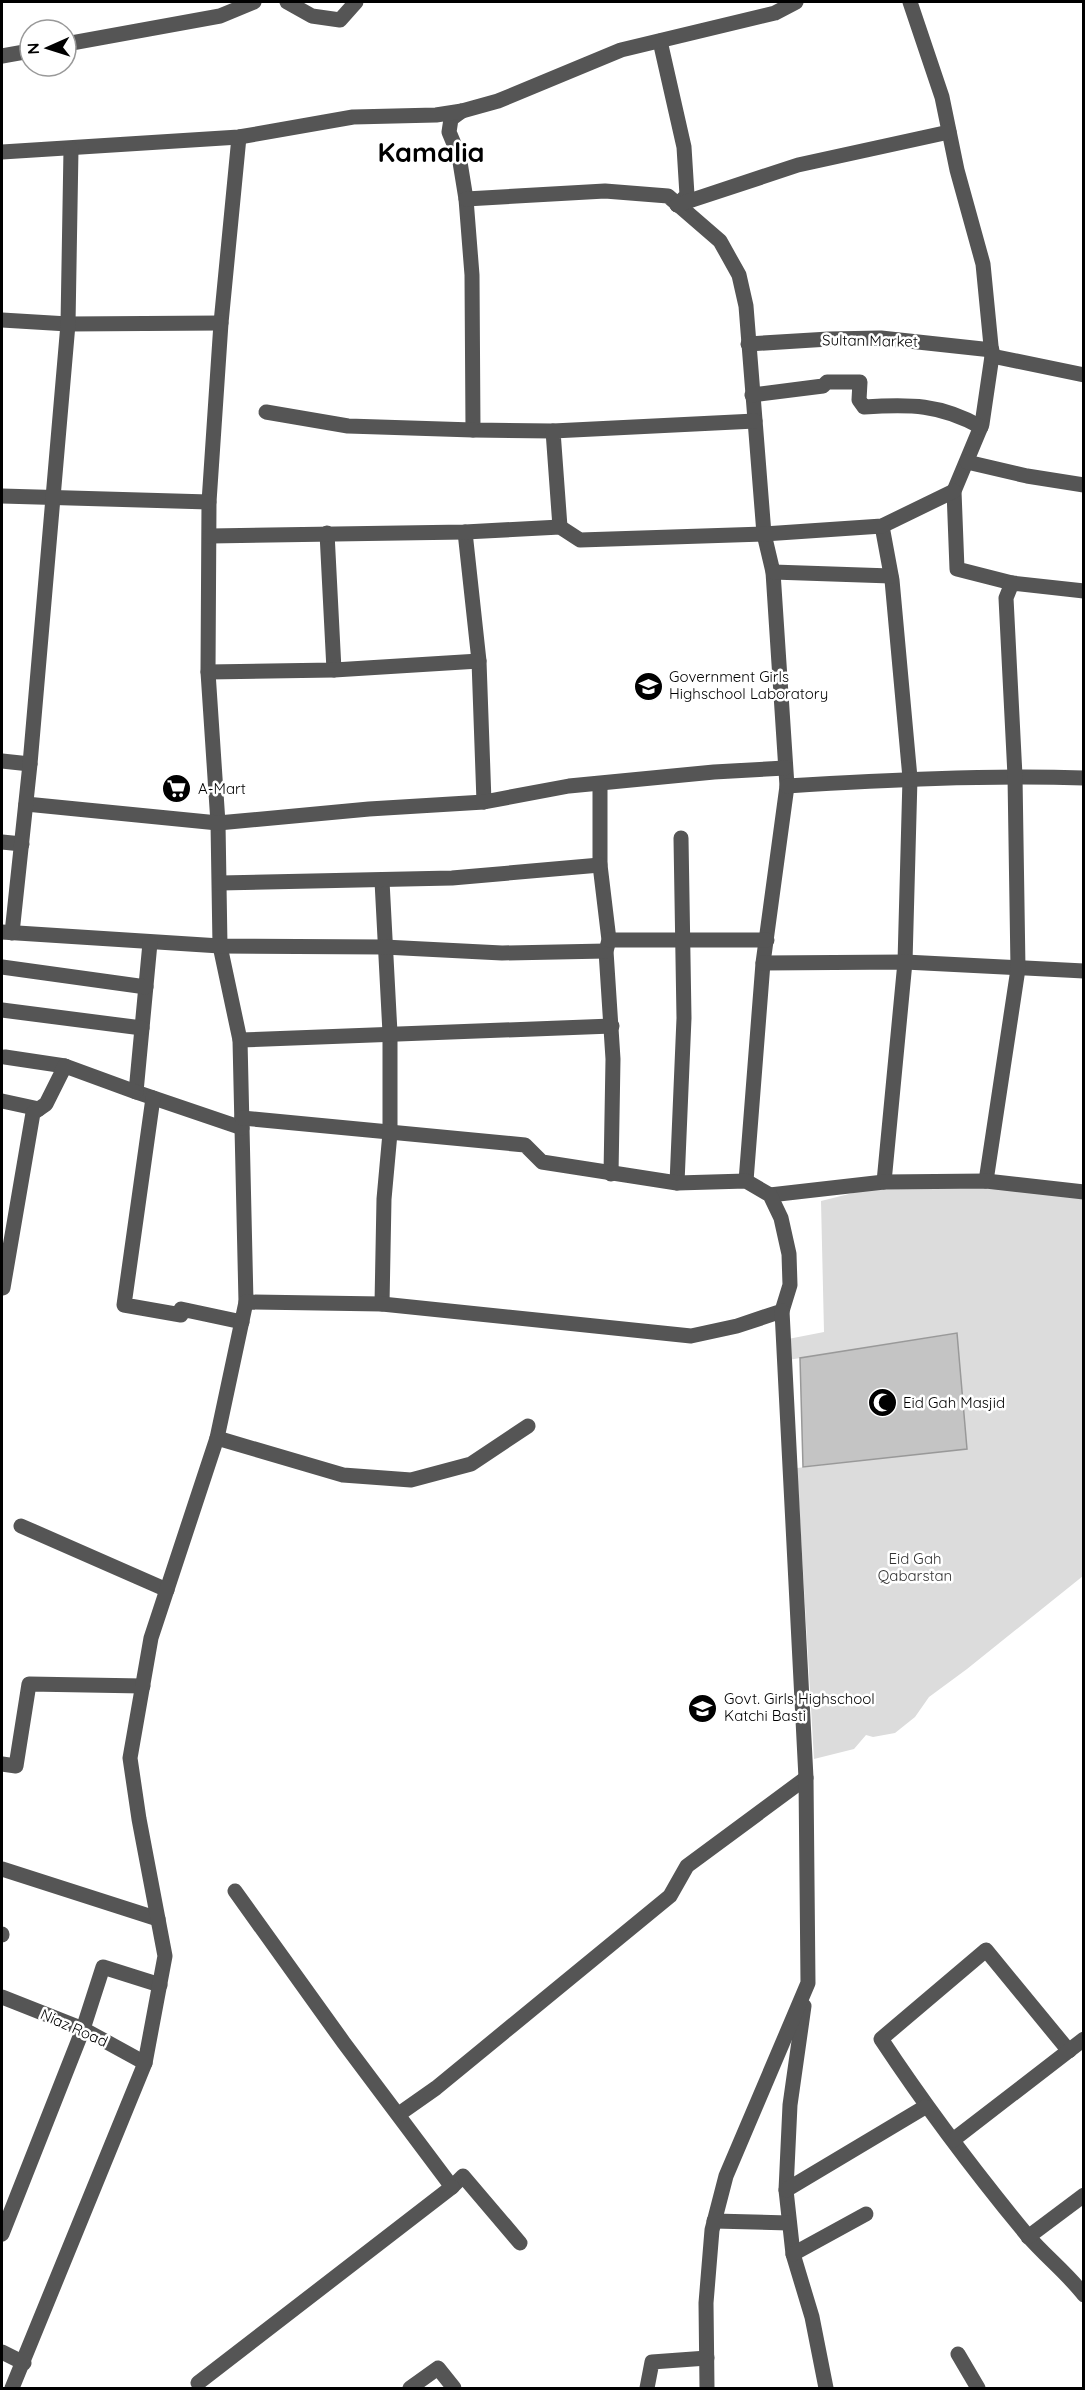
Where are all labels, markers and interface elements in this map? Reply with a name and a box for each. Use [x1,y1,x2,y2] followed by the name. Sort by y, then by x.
[18,18,78,78] north arrow
[23,42,43,55] text: N
[377,135,485,169] district label: Kamalia
[822,330,918,351] street label: Sultan Market
[669,667,828,703] place label: Government Girls Highschool Laboratory
[632,670,664,702] school or university icon: Government Girls Highschool Laboratory
[161,773,193,805] supermarket icon: A-Mart
[198,779,246,798] place label: A-Mart
[866,1387,898,1419] mosque icon: Eid Gah Masjid
[903,1393,1005,1412] place label: Eid Gah Masjid
[878,1549,952,1585] park label: Eid Gah Qabarstan
[724,1689,875,1725] place label: Govt. Girls Highschool Katchi Basti
[687,1692,719,1724] school or university icon: Govt. Girls Highschool Katchi Basti
[38,2004,111,2051] street label: Niaz Road

